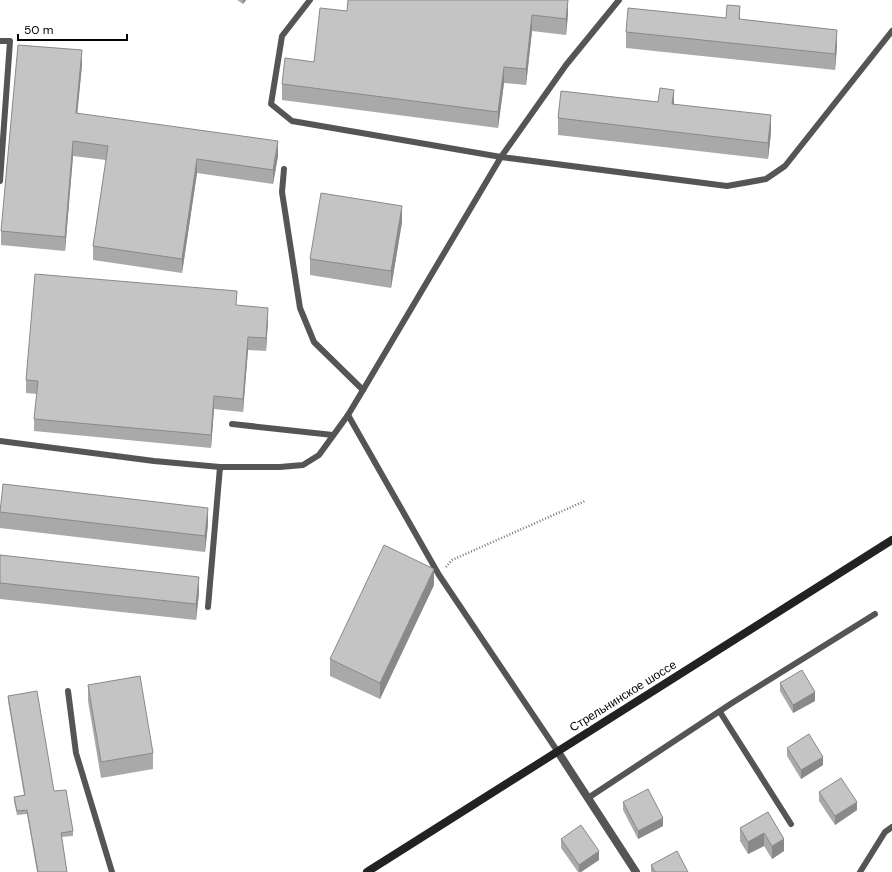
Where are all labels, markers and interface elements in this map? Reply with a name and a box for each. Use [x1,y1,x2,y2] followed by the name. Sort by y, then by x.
[18,16,127,42] scale bar
[24,22,53,38] text: 50 m
[567,656,680,735] street label: Стрельнинское шоссе

